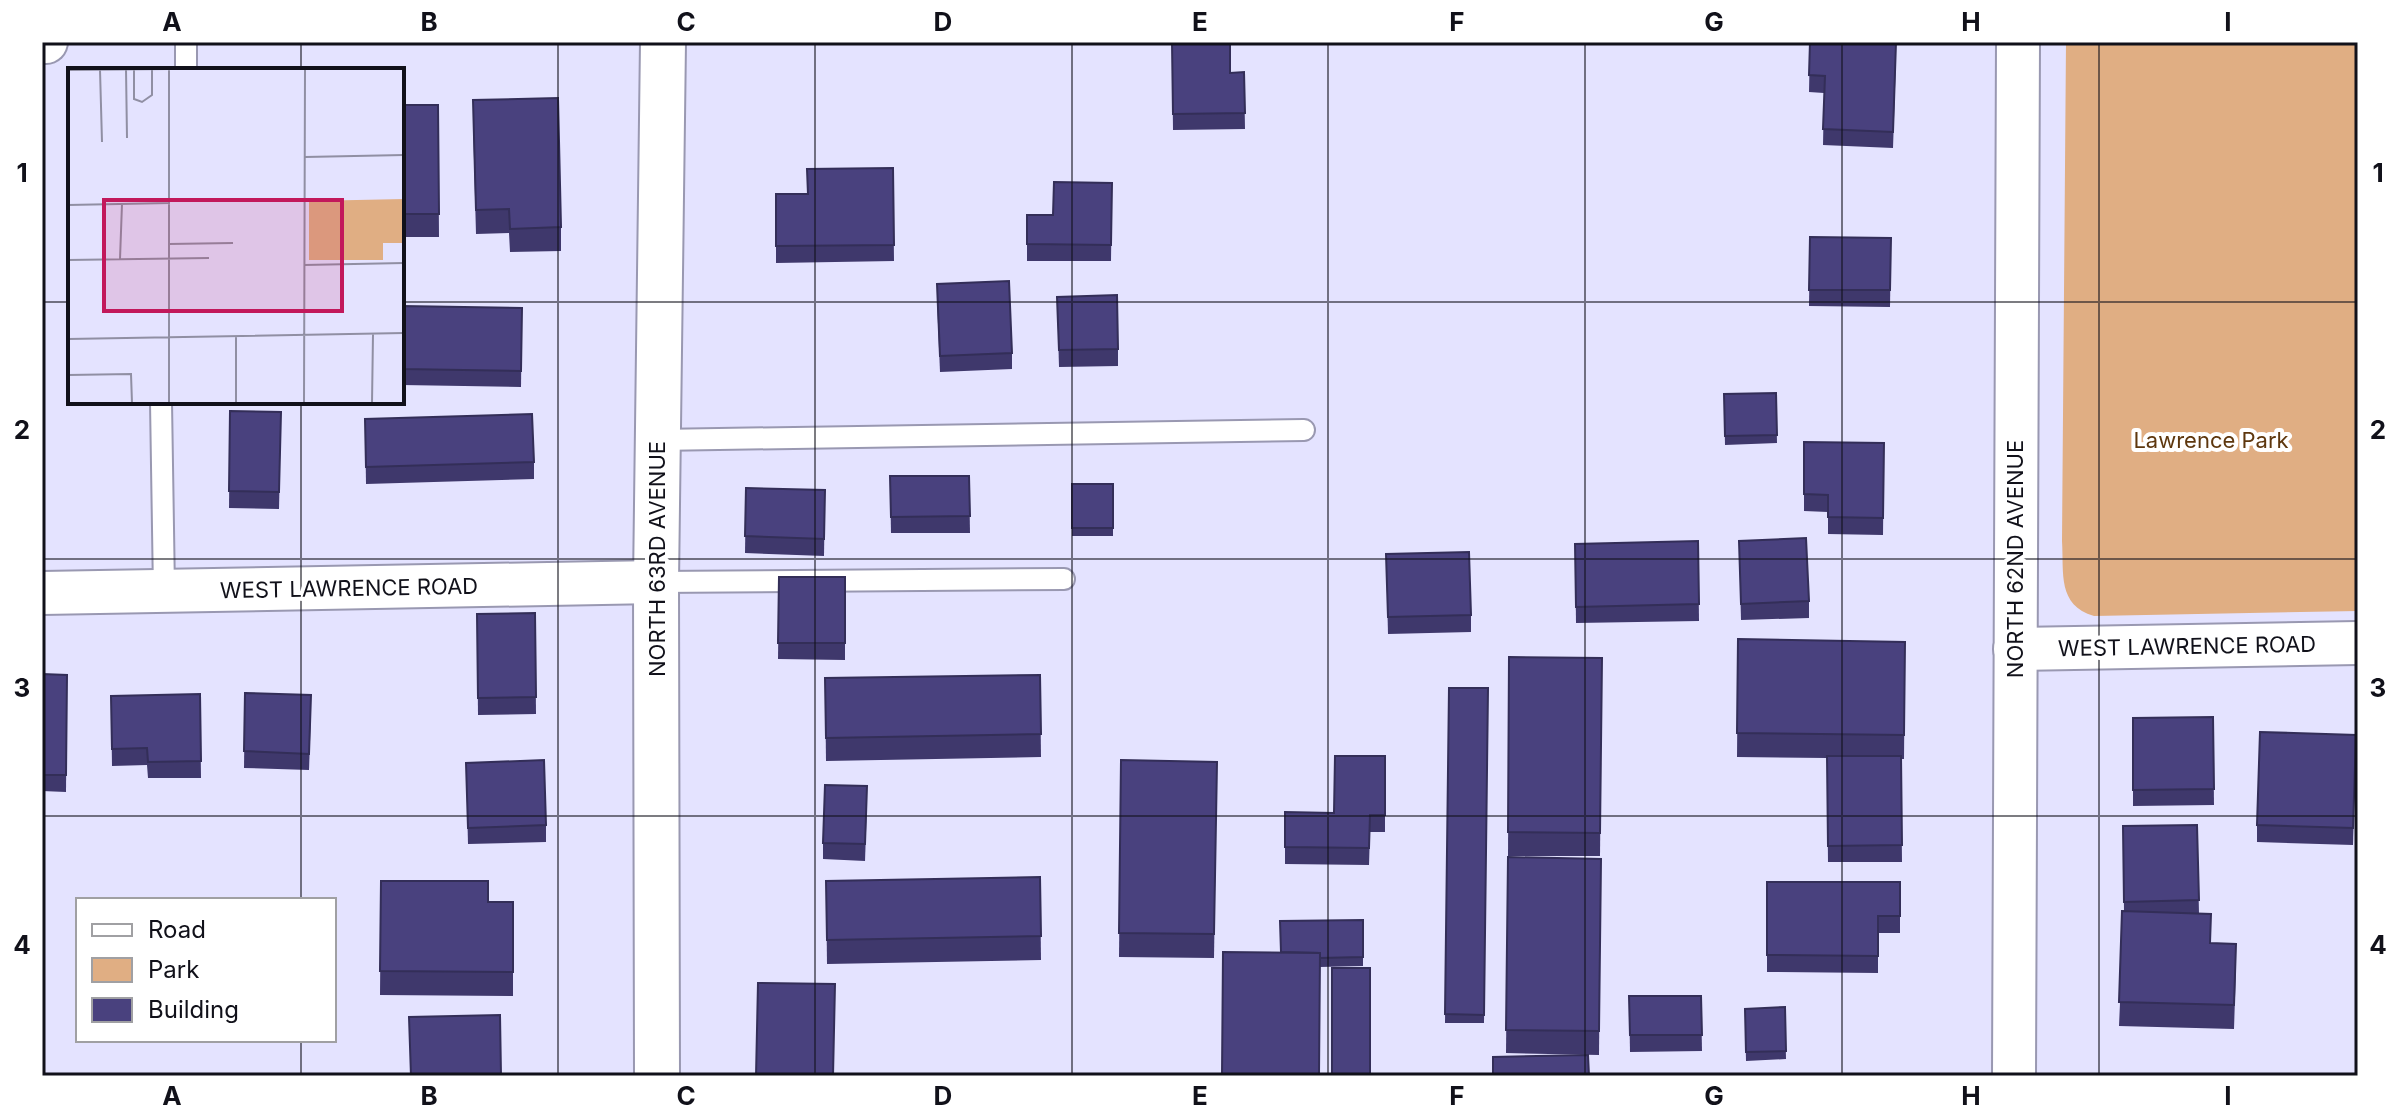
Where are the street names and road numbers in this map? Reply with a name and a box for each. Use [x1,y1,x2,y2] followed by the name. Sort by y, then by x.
[2002,440,2028,678] street label: NORTH 62ND AVENUE
[644,441,670,677] street label: NORTH 63RD AVENUE
[220,573,478,603] street label: WEST LAWRENCE ROAD
[2058,631,2316,661] street label: WEST LAWRENCE ROAD

